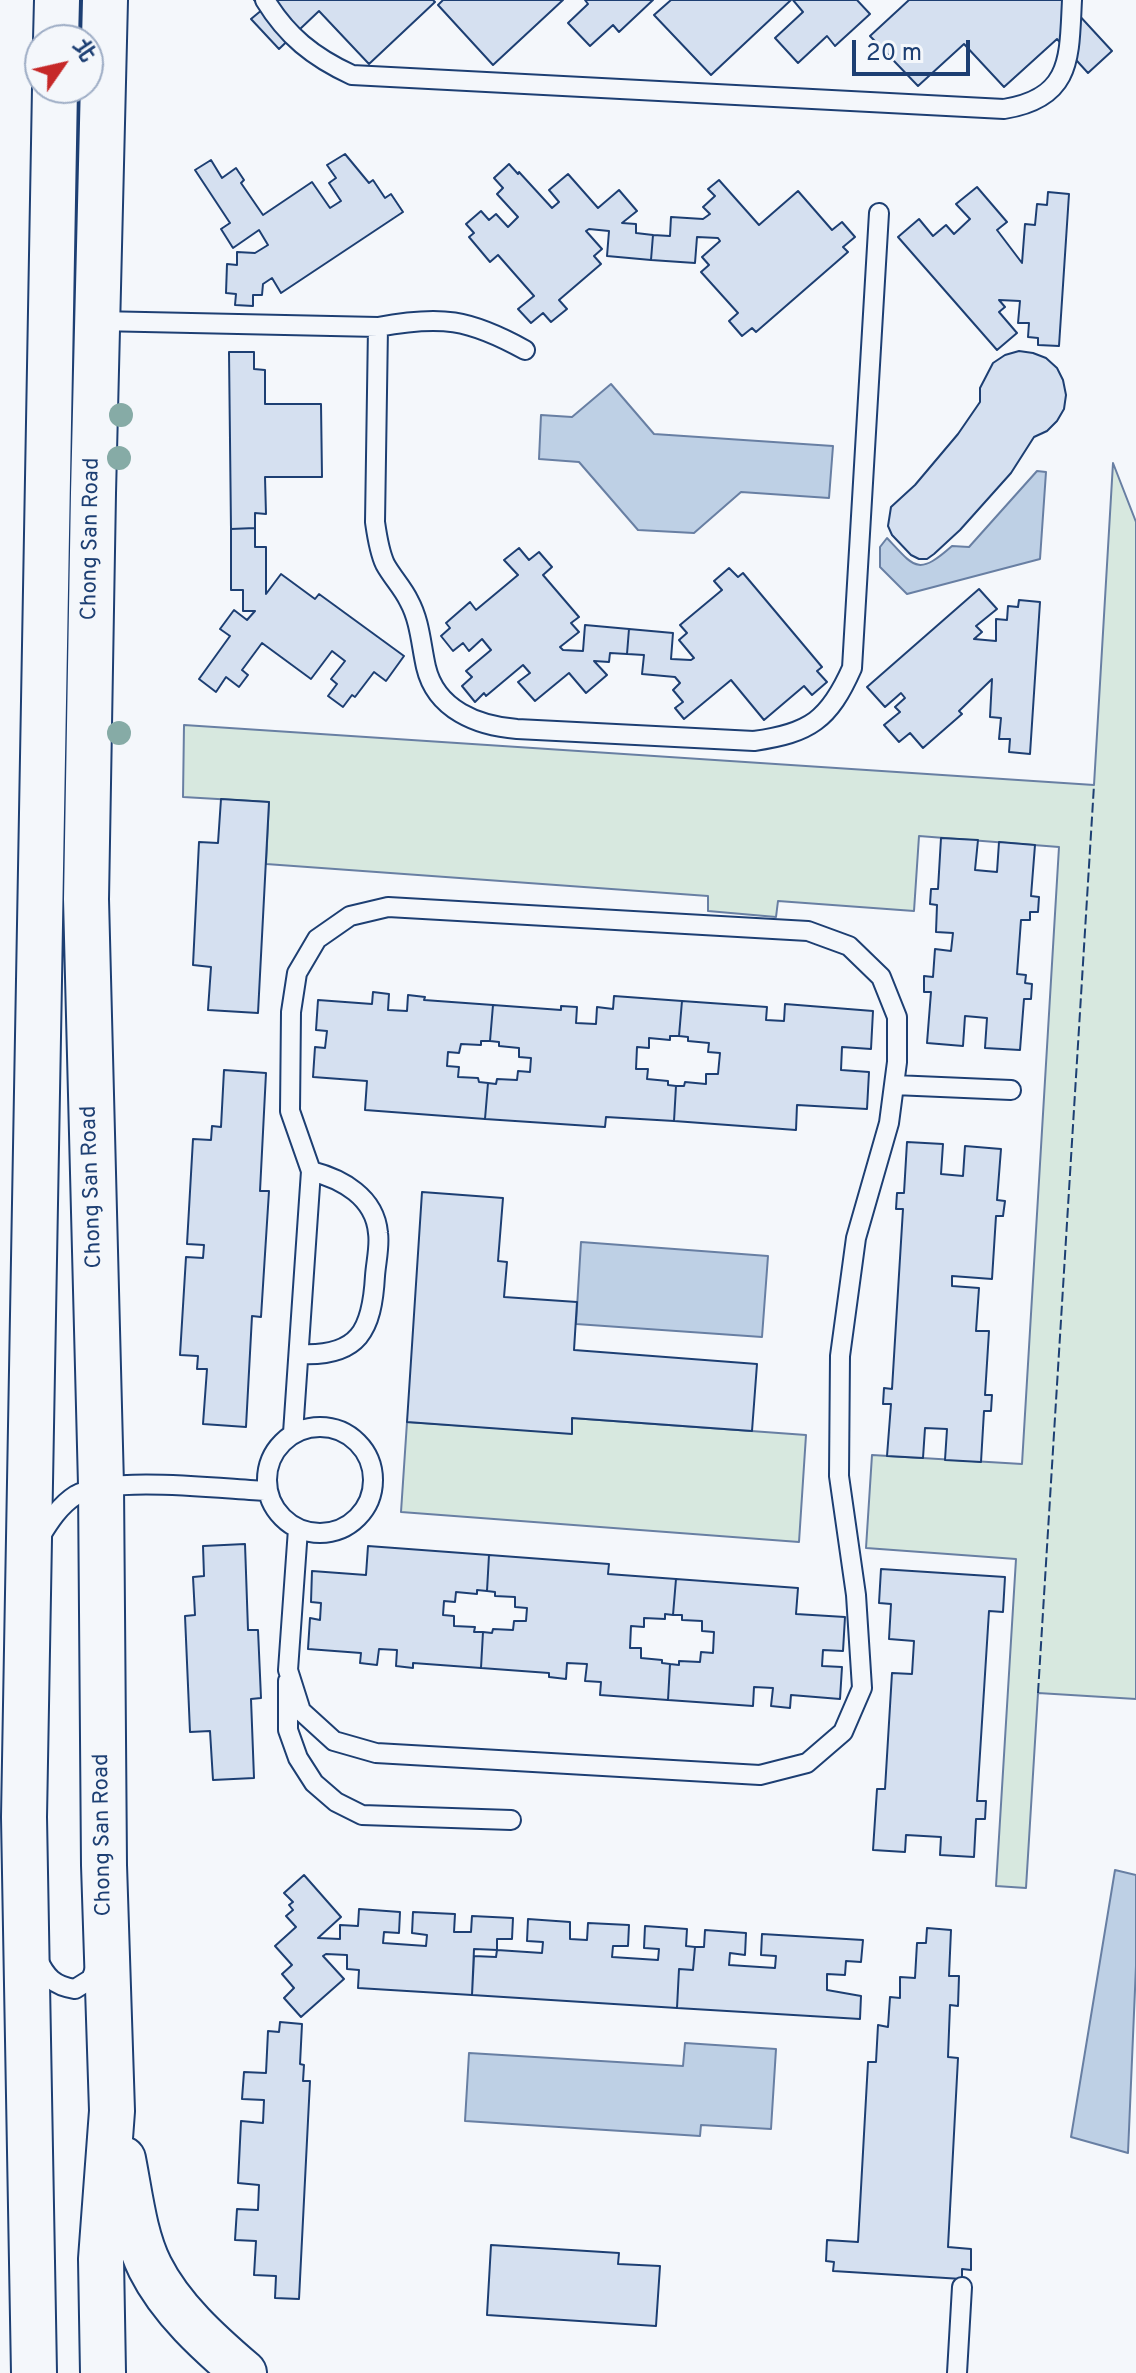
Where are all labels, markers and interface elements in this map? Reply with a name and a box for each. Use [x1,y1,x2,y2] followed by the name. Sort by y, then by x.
[24,24,104,104] north arrow
[856,24,974,74] scale bar
[65,35,100,68] text: 北
[866,39,922,69] text: 20 m
[77,457,107,621] street label: Chong San Road
[77,1105,109,1269] street label: Chong San Road
[89,1753,119,1917] street label: Chong San Road

